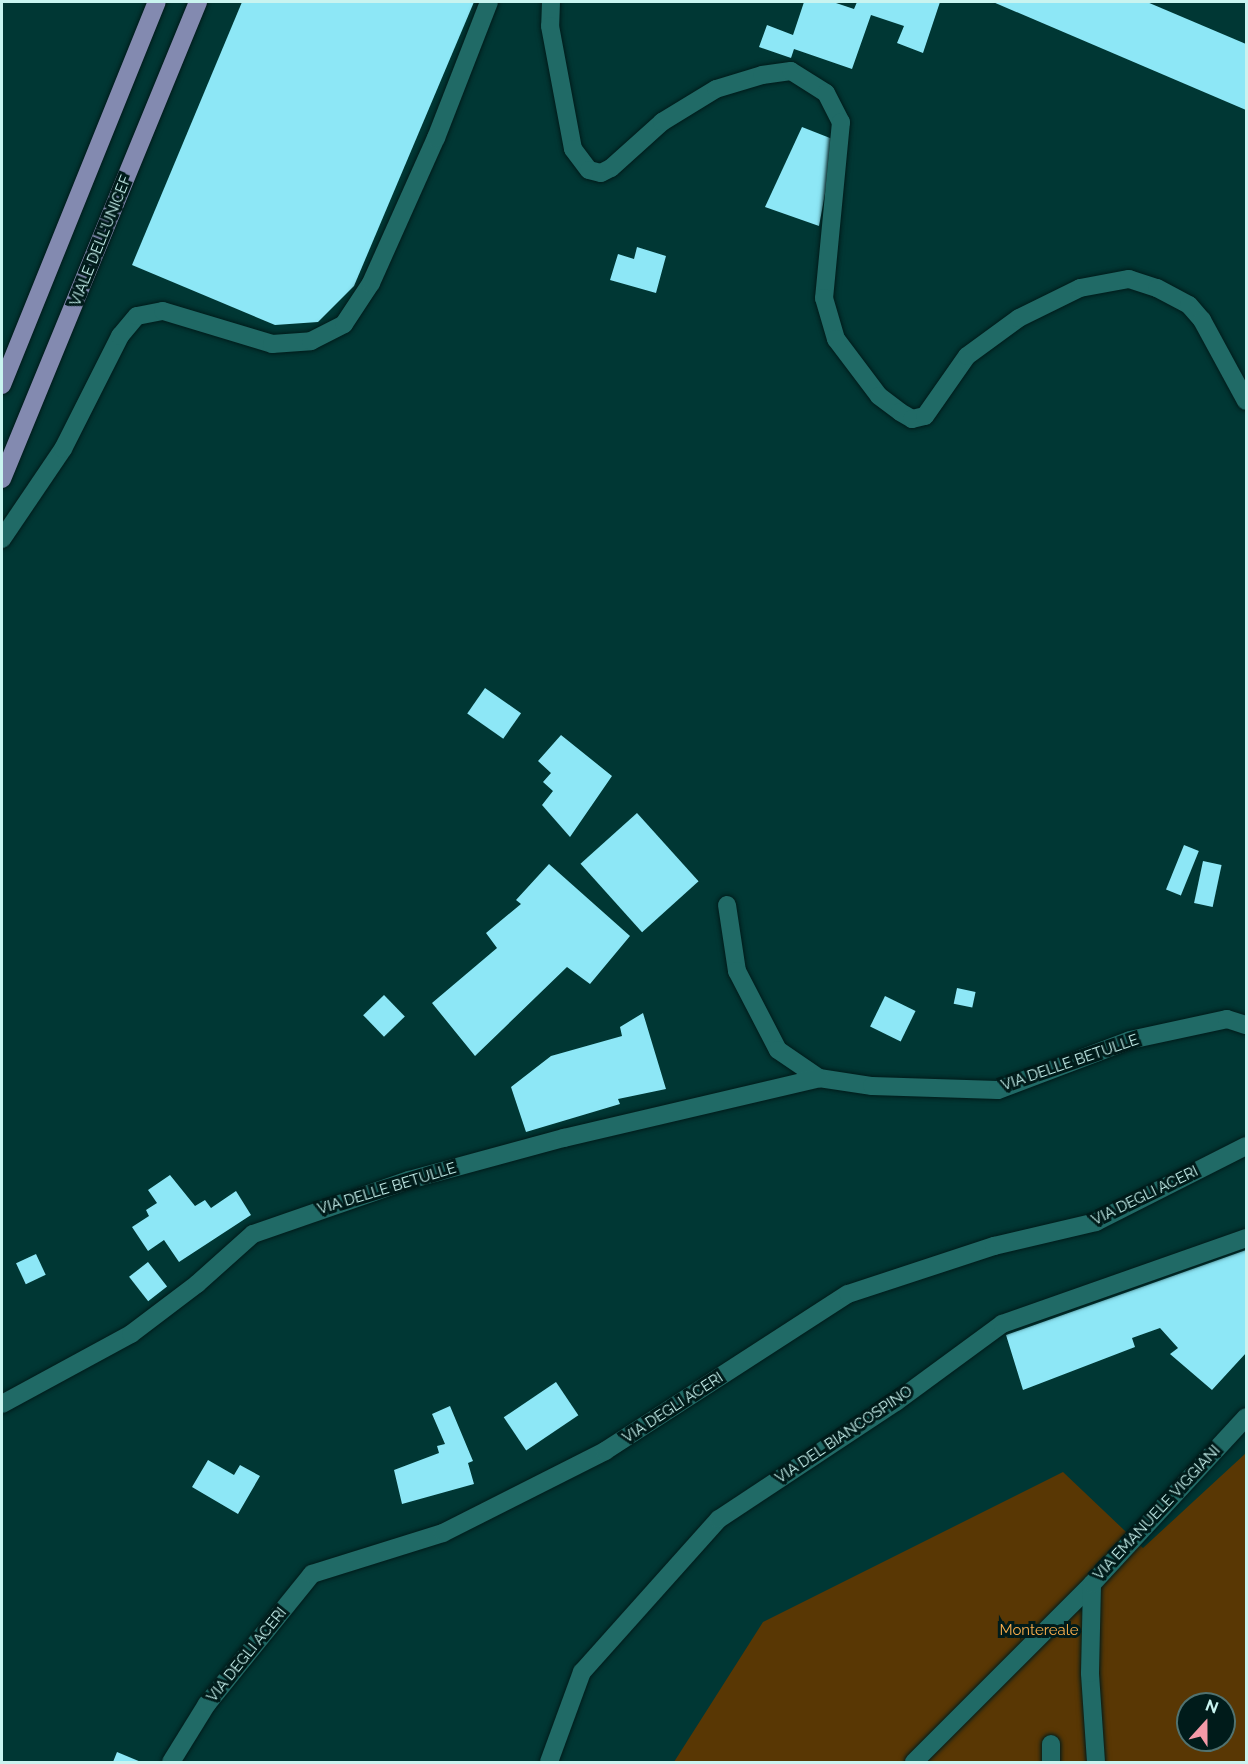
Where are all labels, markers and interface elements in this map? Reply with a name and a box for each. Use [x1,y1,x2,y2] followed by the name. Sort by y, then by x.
[67,173,135,309] street label: VIALE DELL'UNICEF
[999,1031,1141,1095] street label: VIA DELLE BETULLE
[315,1159,459,1219] street label: VIA DELLE BETULLE
[1088,1162,1202,1230] street label: VIA DEGLI ACERI
[619,1369,727,1447] street label: VIA DEGLI ACERI
[772,1382,916,1488] street label: VIA DEL BIANCOSPINO
[1090,1442,1224,1584] street label: VIA EMANUELE VIGGIANI
[203,1604,291,1706] street label: VIA DEGLI ACERI
[999,1622,1079,1640] park label: Montereale
[1176,1692,1236,1752] north arrow
[1203,1696,1221,1718] text: N

